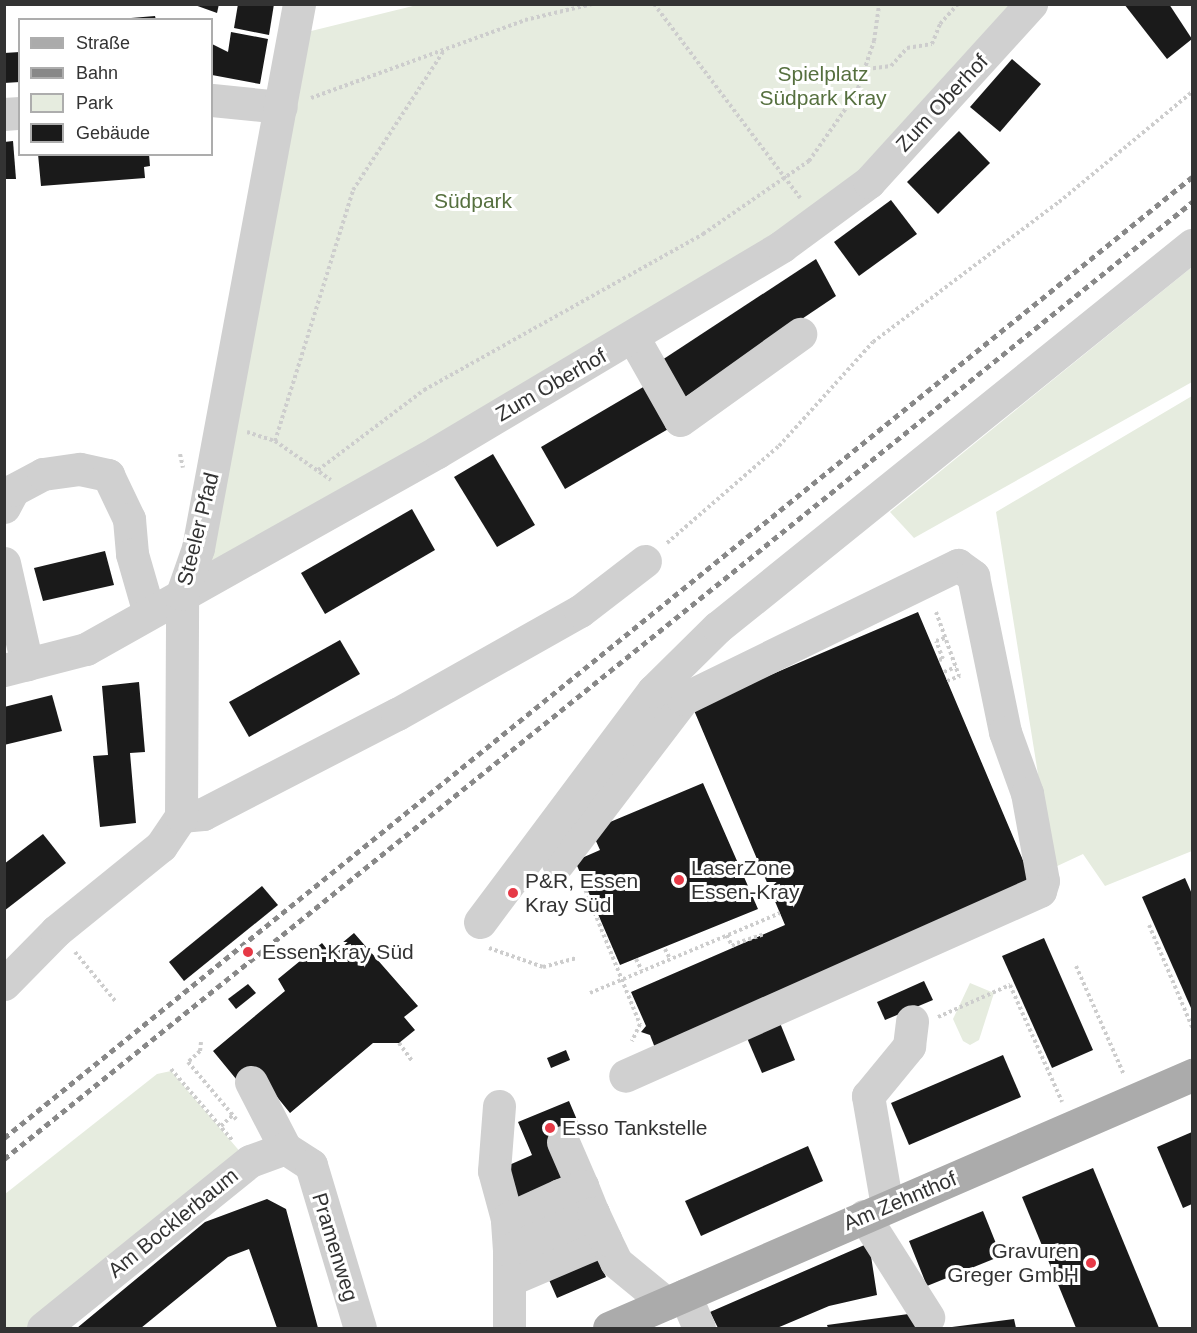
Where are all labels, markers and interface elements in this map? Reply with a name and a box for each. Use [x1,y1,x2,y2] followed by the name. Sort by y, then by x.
[18,18,213,156] legend
[76,33,130,53] text: Straße
[891,49,993,157] street label: Zum Oberhof
[759,61,887,111] park label: Spielplatz Südpark Kray
[76,63,118,83] text: Bahn
[76,93,113,113] text: Park
[76,123,150,143] text: Gebäude
[434,188,512,214] park label: Südpark
[491,343,611,427] street label: Zum Oberhof
[172,470,224,588] street label: Steeler Pfad
[691,855,800,905] place label: LaserZone Essen-Kray
[525,868,638,918] place label: P&R, Essen Kray Süd
[672,873,686,887] marker: LaserZone Essen-Kray
[506,886,520,900] marker: P&R, Essen Kray Süd
[262,939,414,965] place label: Essen-Kray Süd
[239,943,257,961] marker: Essen-Kray Süd
[562,1115,708,1141] place label: Esso Tankstelle
[543,1121,557,1135] marker: Esso Tankstelle
[103,1163,243,1283] street label: Am Bocklerbaum
[840,1166,960,1236] street label: Am Zehnthof
[307,1190,363,1304] street label: Pramenweg
[947,1238,1079,1288] place label: Gravuren Greger GmbH
[1084,1256,1098,1270] marker: Gravuren Greger GmbH

